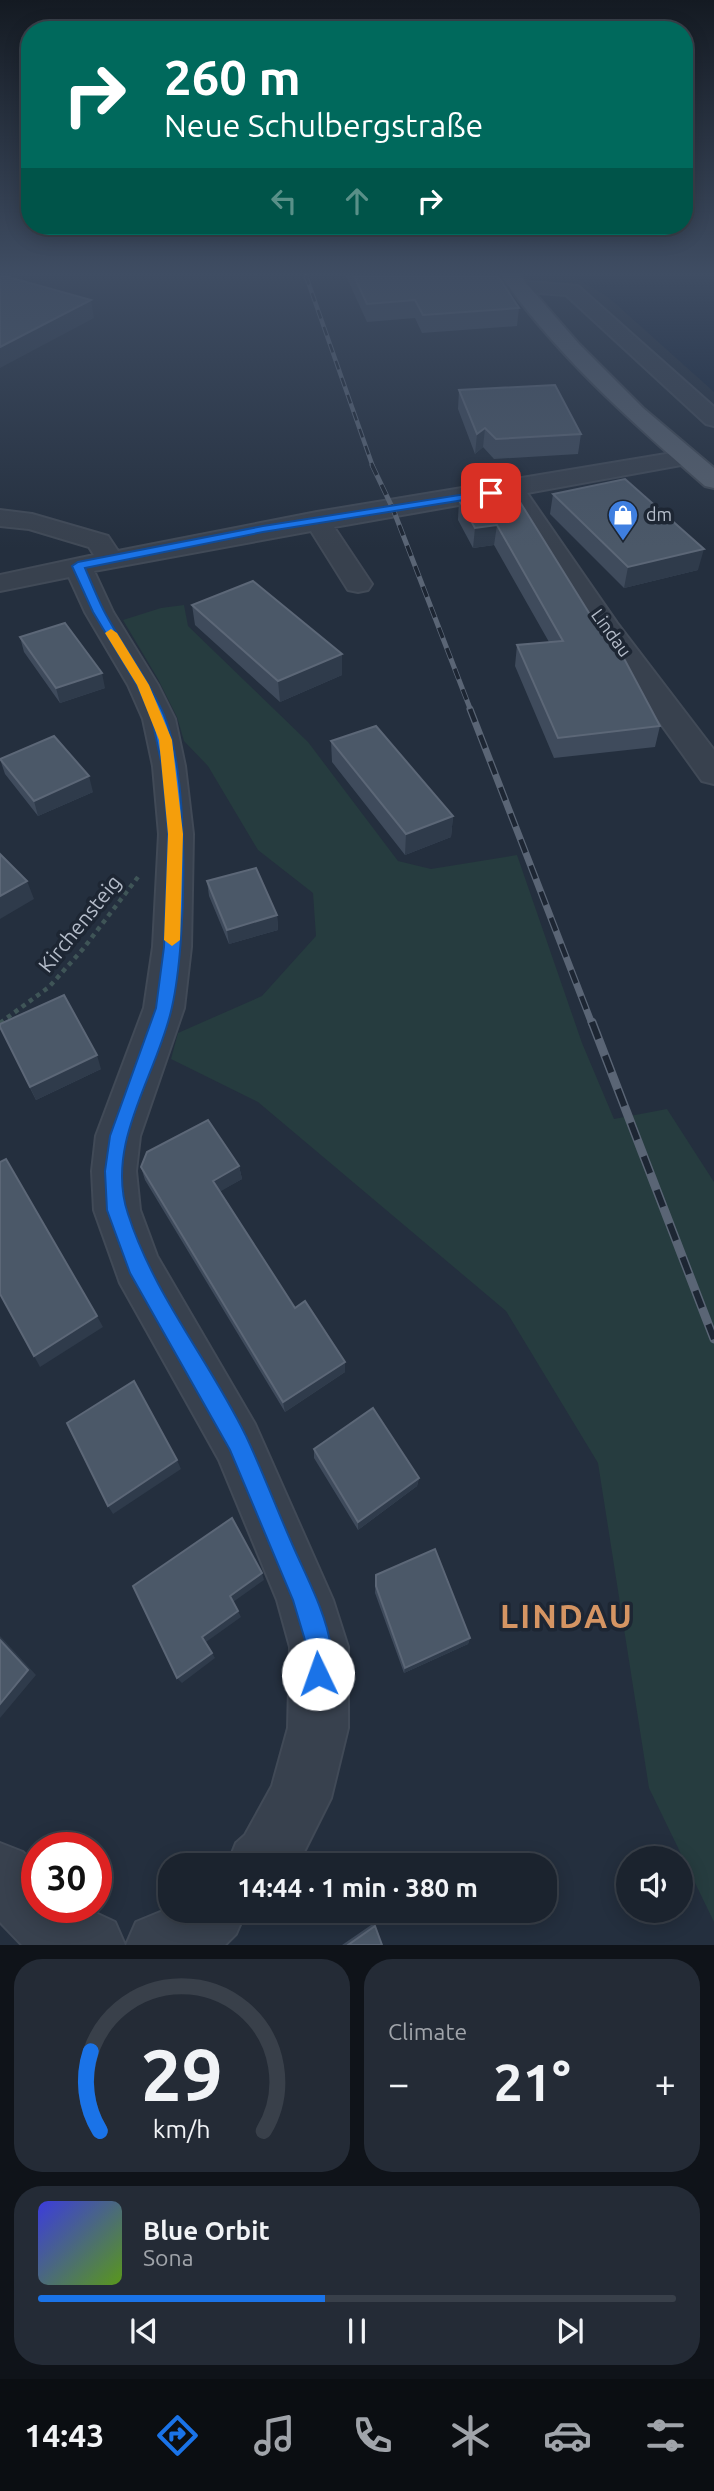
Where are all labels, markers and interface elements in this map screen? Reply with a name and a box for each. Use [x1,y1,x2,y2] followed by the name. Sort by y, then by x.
[49,49,140,140] icon: right
[164,49,301,104] text: 260 m
[164,107,483,143] text: Neue Schulbergstraße
[265,182,303,220] icon: left
[338,182,376,220] icon: ahead
[411,182,449,220] icon: right
[461,463,521,523] pin
[472,474,510,512] icon: arrive
[606,498,640,542] shop icon: dm
[646,504,672,524] place label: dm
[588,605,636,660] street label: Lindau
[33,870,126,977] street label: Kirchensteig
[500,1597,634,1634] district label: LINDAU
[281,1637,355,1711] position arrow
[21,1832,112,1923] speed limit sign: 30
[616,1846,693,1923] map controls
[616,1846,693,1923] button: sound
[237,1873,478,1902] text: 14:44 · 1 min · 380 m
[388,2019,467,2044] text: Climate
[141,2034,223,2116] text: 29
[493,2053,571,2111] text: 21°
[388,2062,409,2104] text: −
[655,2062,676,2104] text: +
[153,2115,211,2143] text: km/h
[143,2216,270,2245] text: Blue Orbit
[143,2245,193,2270] text: Sona
[125,2312,163,2350] icon: previous
[338,2312,376,2350] icon: pause
[551,2312,589,2350] icon: next
[153,2411,202,2460] icon: directions
[250,2411,299,2460] icon: music
[348,2411,397,2460] icon: phone
[446,2411,495,2460] icon: climate
[543,2411,592,2460] icon: car
[641,2411,690,2460] icon: filters
[24,2417,104,2453] text: 14:43

